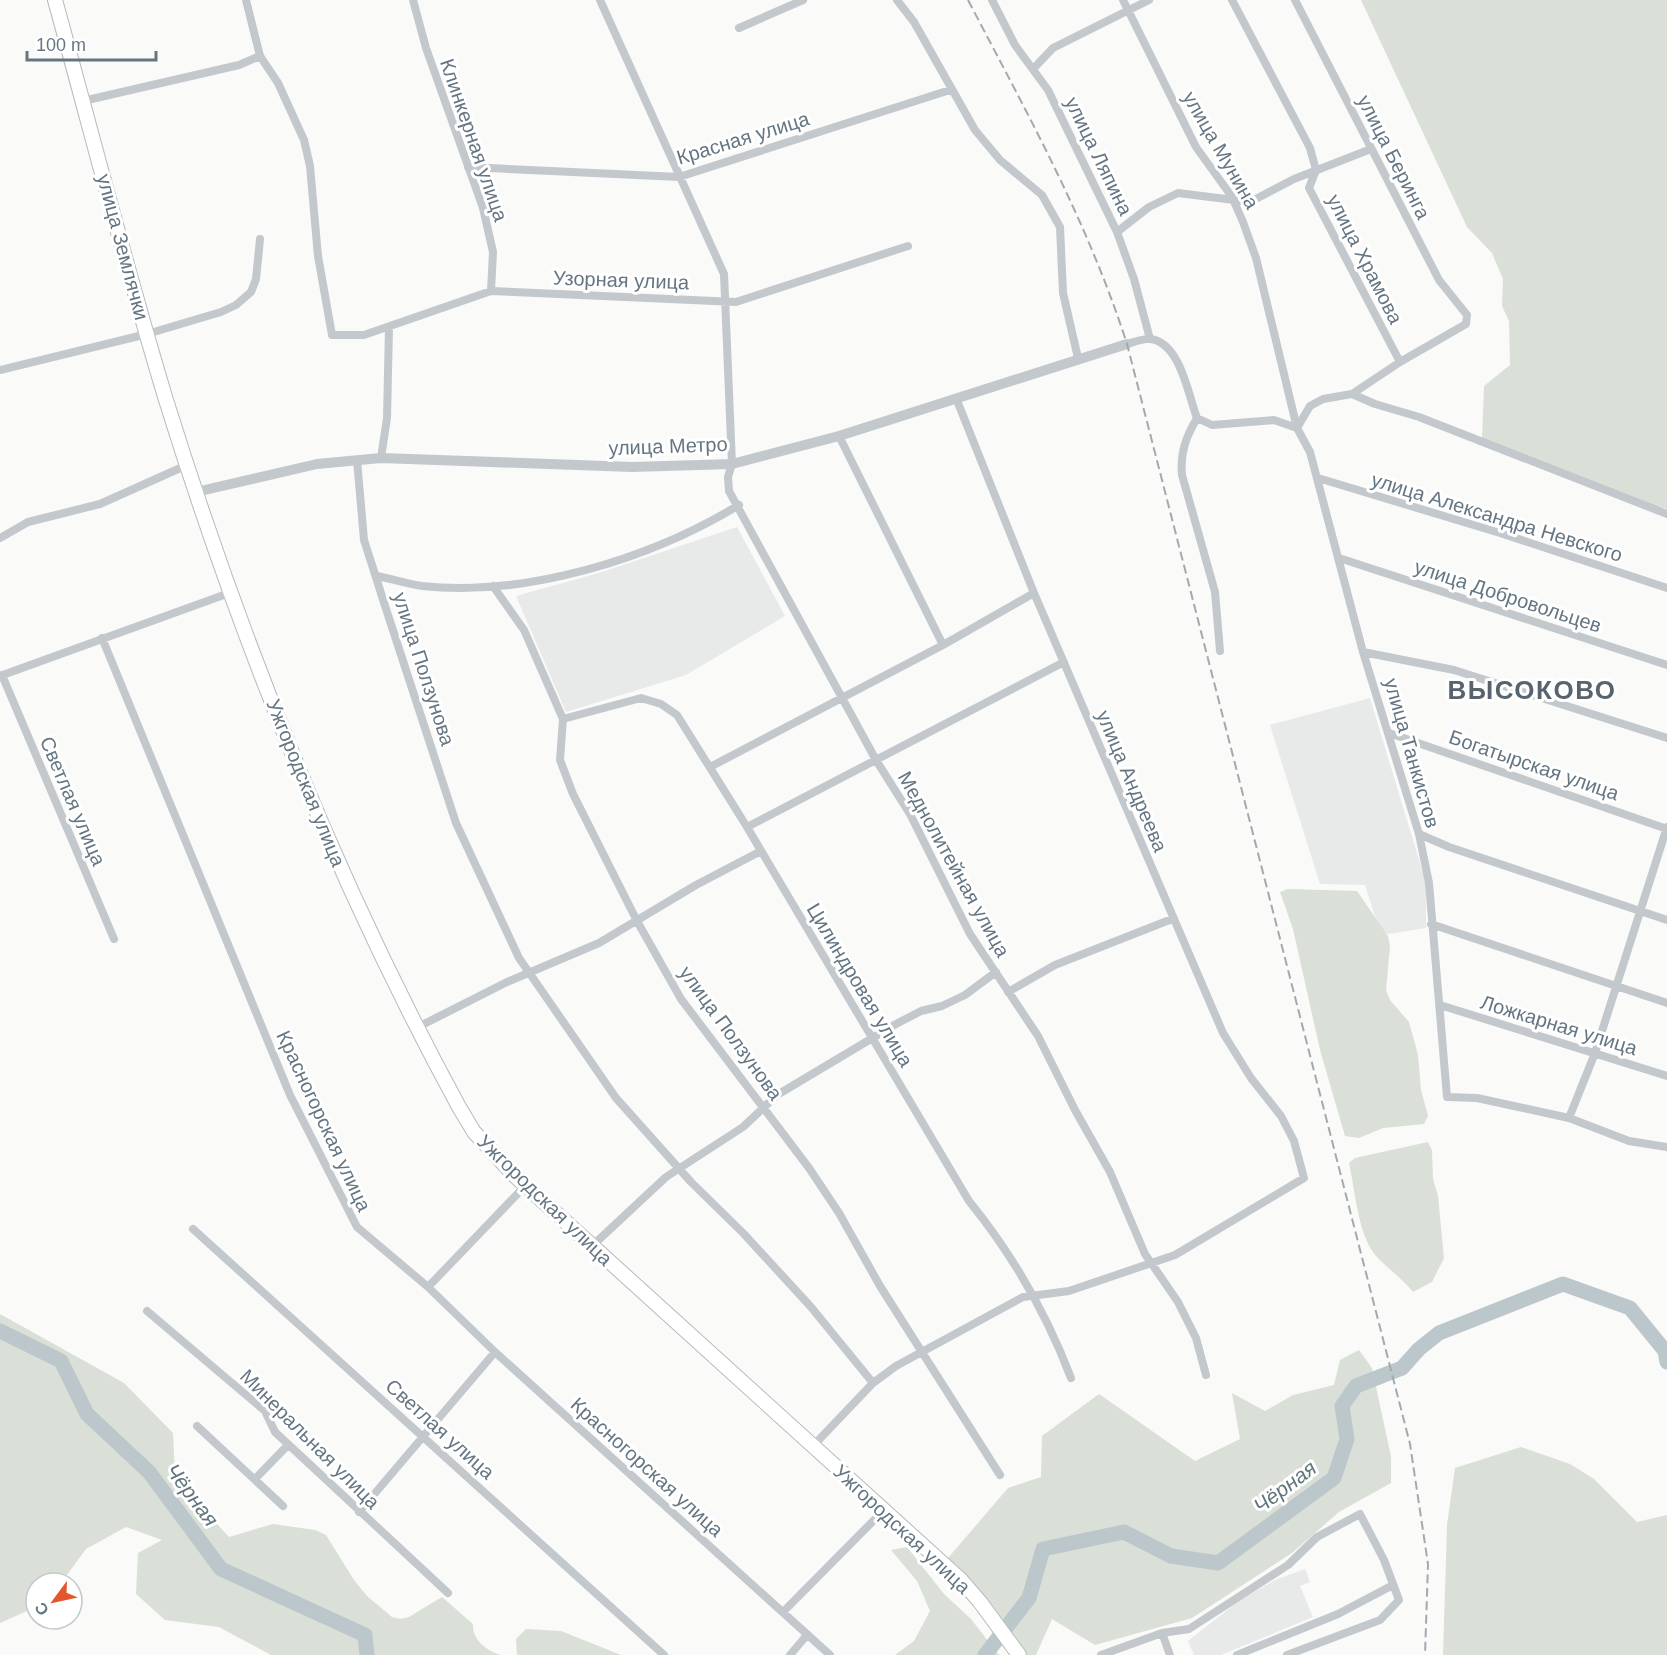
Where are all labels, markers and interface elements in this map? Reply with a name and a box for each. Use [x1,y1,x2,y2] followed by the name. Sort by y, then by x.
[27,24,156,62] scale bar
[36,35,86,55] text: 100 m
[436,56,512,225] street label: Клинкерная улица
[1179,87,1264,213] street label: улица Мунина
[1353,91,1435,223] street label: улица Беринга
[1061,93,1137,219] street label: улица Ляпина
[674,107,813,169] street label: Красная улица
[93,172,153,322] street label: улица Землячки
[1323,191,1408,328] street label: улица Храмова
[553,267,690,293] street label: Узорная улица
[608,433,728,459] street label: улица Метро
[1369,468,1625,566] street label: улица Александра Невского
[1412,555,1604,637] street label: улица Добровольцев
[389,590,459,749] street label: улица Ползунова
[1447,675,1617,705] district label: ВЫСОКОВО
[1380,676,1444,830] street label: улица Танкистов
[262,696,350,871] street label: Ужгородская улица
[1092,707,1172,856] street label: улица Андреева
[1446,726,1623,805] street label: Богатырская улица
[36,733,110,870] street label: Светлая улица
[894,767,1015,961] street label: Меднолитейная улица
[802,899,918,1071] street label: Цилиндровая улица
[675,962,787,1105] street label: улица Ползунова
[1478,991,1641,1060] street label: Ложкарная улица
[272,1027,376,1216] street label: Красногорская улица
[473,1130,617,1271] street label: Ужгородская улица
[236,1365,385,1514] street label: Минеральная улица
[381,1375,499,1484] street label: Светлая улица
[566,1393,728,1542] street label: Красногорская улица
[1249,1456,1320,1517] water label: Чёрная
[162,1459,223,1530] water label: Чёрная
[829,1460,975,1599] street label: Ужгородская улица
[24,1571,84,1631] north arrow
[31,1599,52,1618] text: С

